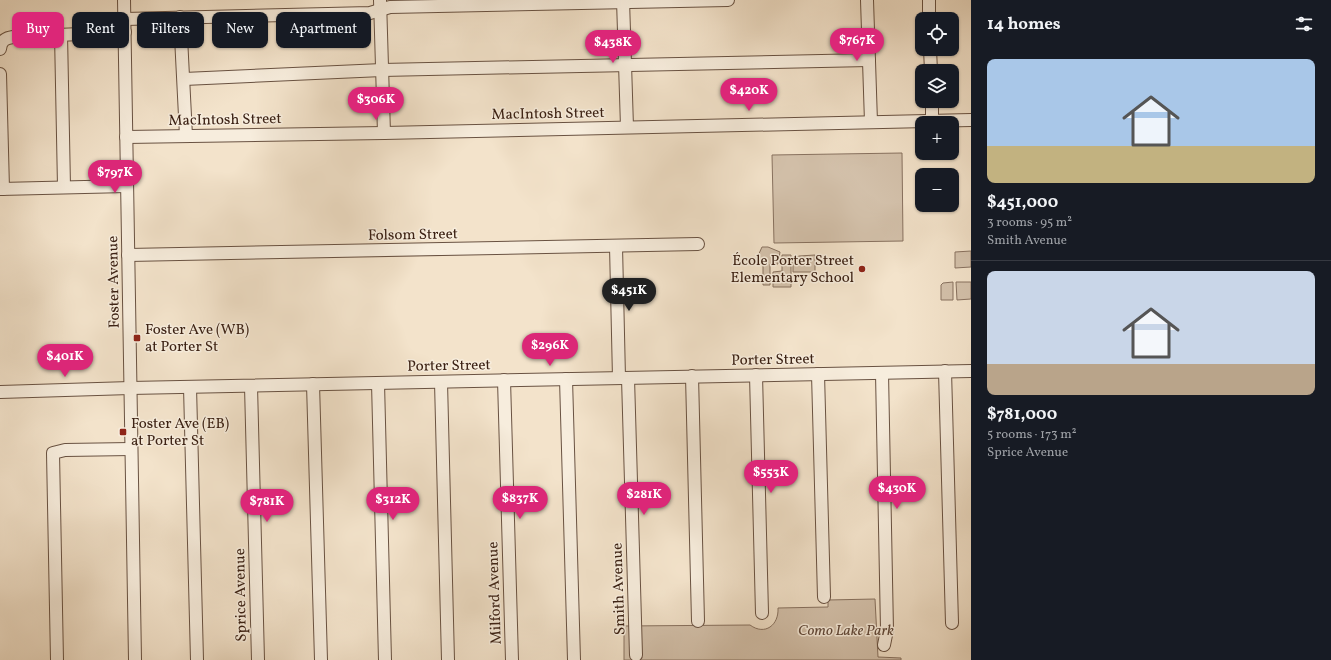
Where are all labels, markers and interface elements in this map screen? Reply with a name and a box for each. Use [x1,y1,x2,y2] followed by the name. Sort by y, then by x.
[12,12,64,48] chip: Buy
[72,12,129,48] chip: Rent
[137,12,204,48] chip: Filters
[212,12,268,48] chip: New
[276,12,371,48] chip: Apartment
[915,12,959,212] map controls
[915,12,959,56] button: locate
[987,13,1061,36] text: 14 homes
[1293,13,1315,35] icon: filters
[829,28,885,62] pin: $767K
[585,30,641,64] pin: $438K
[839,32,875,50] text: $767K
[594,34,632,52] text: $438K
[915,64,959,108] button: layers
[721,78,777,112] pin: $420K
[729,82,769,100] text: $420K
[1115,85,1187,157] icon: home
[348,87,404,121] pin: $306K
[357,91,395,109] text: $306K
[491,103,605,126] street label: MacIntosh Street
[168,109,282,132] street label: MacIntosh Street
[915,116,959,160] button: +
[87,160,143,194] pin: $797K
[97,164,133,182] text: $797K
[915,168,959,212] button: −
[987,191,1058,214] text: $451,000
[987,214,1072,232] text: 3 rooms · 95 m²
[368,224,458,247] street label: Folsom Street
[987,232,1067,250] text: Smith Avenue
[103,235,126,328] street label: Foster Avenue
[731,251,854,289] place label: École Porter Street Elementary School
[857,264,867,274] marker: École Porter Street Elementary School
[601,278,657,312] pin: $451K
[611,282,647,300] text: $451K
[1115,297,1187,369] icon: home
[145,320,249,358] place label: Foster Ave (WB) at Porter St
[132,333,142,343] marker: Foster Ave (WB) at Porter St
[522,333,578,367] pin: $296K
[531,337,569,355] text: $296K
[37,344,93,378] pin: $401K
[46,348,84,366] text: $401K
[731,349,815,372] street label: Porter Street
[407,355,491,378] street label: Porter Street
[987,403,1057,426] text: $781,000
[131,414,229,452] place label: Foster Ave (EB) at Porter St
[987,426,1077,444] text: 5 rooms · 173 m²
[118,427,128,437] marker: Foster Ave (EB) at Porter St
[987,444,1068,462] text: Sprice Avenue
[743,460,799,494] pin: $553K
[753,464,789,482] text: $553K
[869,476,925,510] pin: $430K
[878,480,916,498] text: $430K
[616,482,672,516] pin: $281K
[492,486,548,520] pin: $837K
[626,486,662,504] text: $281K
[365,487,421,521] pin: $312K
[239,489,295,523] pin: $781K
[502,490,538,508] text: $837K
[375,491,411,509] text: $312K
[249,493,285,511] text: $781K
[483,541,508,645] street label: Milford Avenue
[607,542,632,635] street label: Smith Avenue
[230,548,253,642] street label: Sprice Avenue
[798,621,894,642] park label: Como Lake Park

